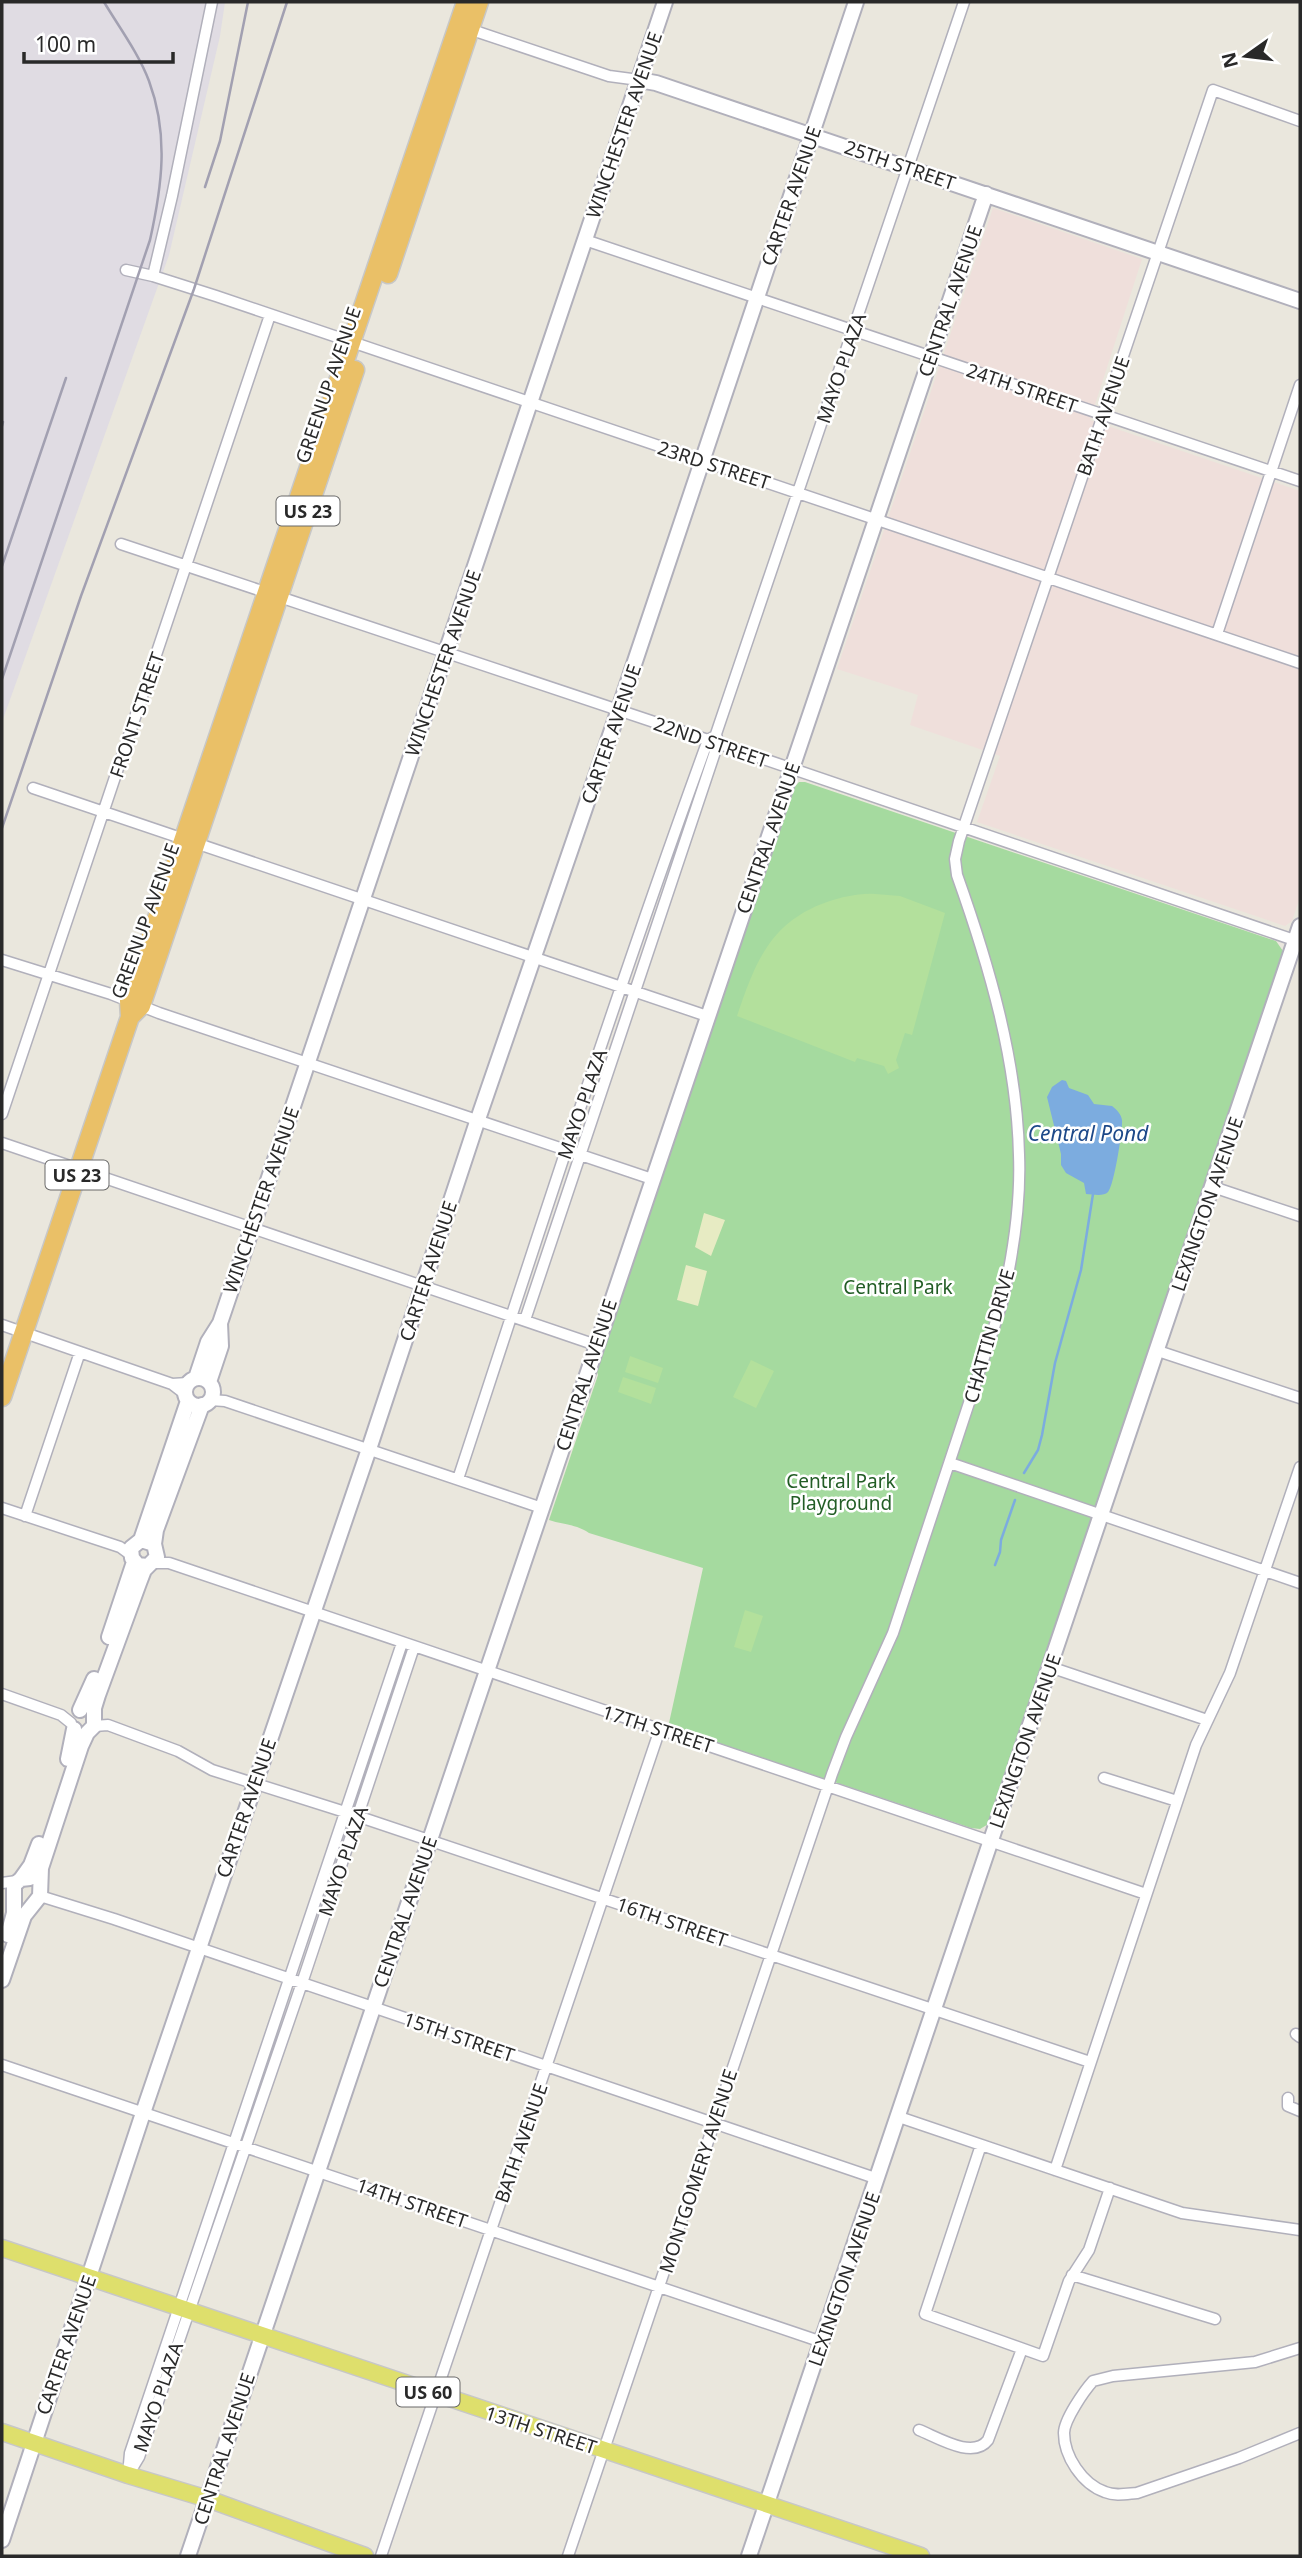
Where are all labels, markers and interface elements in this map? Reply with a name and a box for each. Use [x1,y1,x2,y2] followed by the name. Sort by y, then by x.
[24,21,173,65] scale bar
[1211,21,1281,91] north arrow
[580,28,668,222] street label: WINCHESTER AVENUE
[35,30,96,58] text: 100 m
[1215,49,1244,71] text: N
[755,123,827,269] street label: CARTER AVENUE
[841,134,959,196] street label: 25TH STREET
[912,222,988,380] street label: CENTRAL AVENUE
[289,303,367,467] street label: GREENUP AVENUE
[810,309,872,427] street label: MAYO PLAZA
[1070,353,1136,479] street label: BATH AVENUE
[963,357,1081,419] street label: 24TH STREET
[654,435,774,496] street label: 23RD STREET
[276,496,340,526] road number: US 23
[399,566,487,760] street label: WINCHESTER AVENUE
[103,648,171,781] street label: FRONT STREET
[575,661,647,807] street label: CARTER AVENUE
[650,710,772,774] street label: 22ND STREET
[730,759,806,917] street label: CENTRAL AVENUE
[105,840,185,1002] street label: GREENUP AVENUE
[551,1045,613,1163] street label: MAYO PLAZA
[217,1103,305,1297] street label: WINCHESTER AVENUE
[1165,1113,1249,1295] street label: LEXINGTON AVENUE
[1028,1119,1149,1147] water label: Central Pond
[46,1160,108,1190] road number: US 23
[393,1198,463,1344] street label: CARTER AVENUE
[957,1266,1021,1406] street label: CHATTIN DRIVE
[843,1274,953,1300] park label: Central Park
[549,1296,623,1454] street label: CENTRAL AVENUE
[786,1468,896,1516] park label: Central Park Playground
[983,1650,1067,1832] street label: LEXINGTON AVENUE
[599,1699,718,1759] street label: 17TH STREET
[210,1735,282,1881] street label: CARTER AVENUE
[312,1802,374,1920] street label: MAYO PLAZA
[367,1833,443,1991] street label: CENTRAL AVENUE
[613,1891,731,1953] street label: 16TH STREET
[400,2006,518,2068] street label: 15TH STREET
[653,2066,743,2276] street label: MONTGOMERY AVENUE
[488,2080,554,2206] street label: BATH AVENUE
[353,2172,471,2234] street label: 14TH STREET
[802,2188,886,2370] street label: LEXINGTON AVENUE
[30,2272,102,2418] street label: CARTER AVENUE
[127,2338,189,2456] street label: MAYO PLAZA
[187,2370,261,2528] street label: CENTRAL AVENUE
[396,2378,460,2406] road number: US 60
[482,2400,601,2460] street label: 13TH STREET

